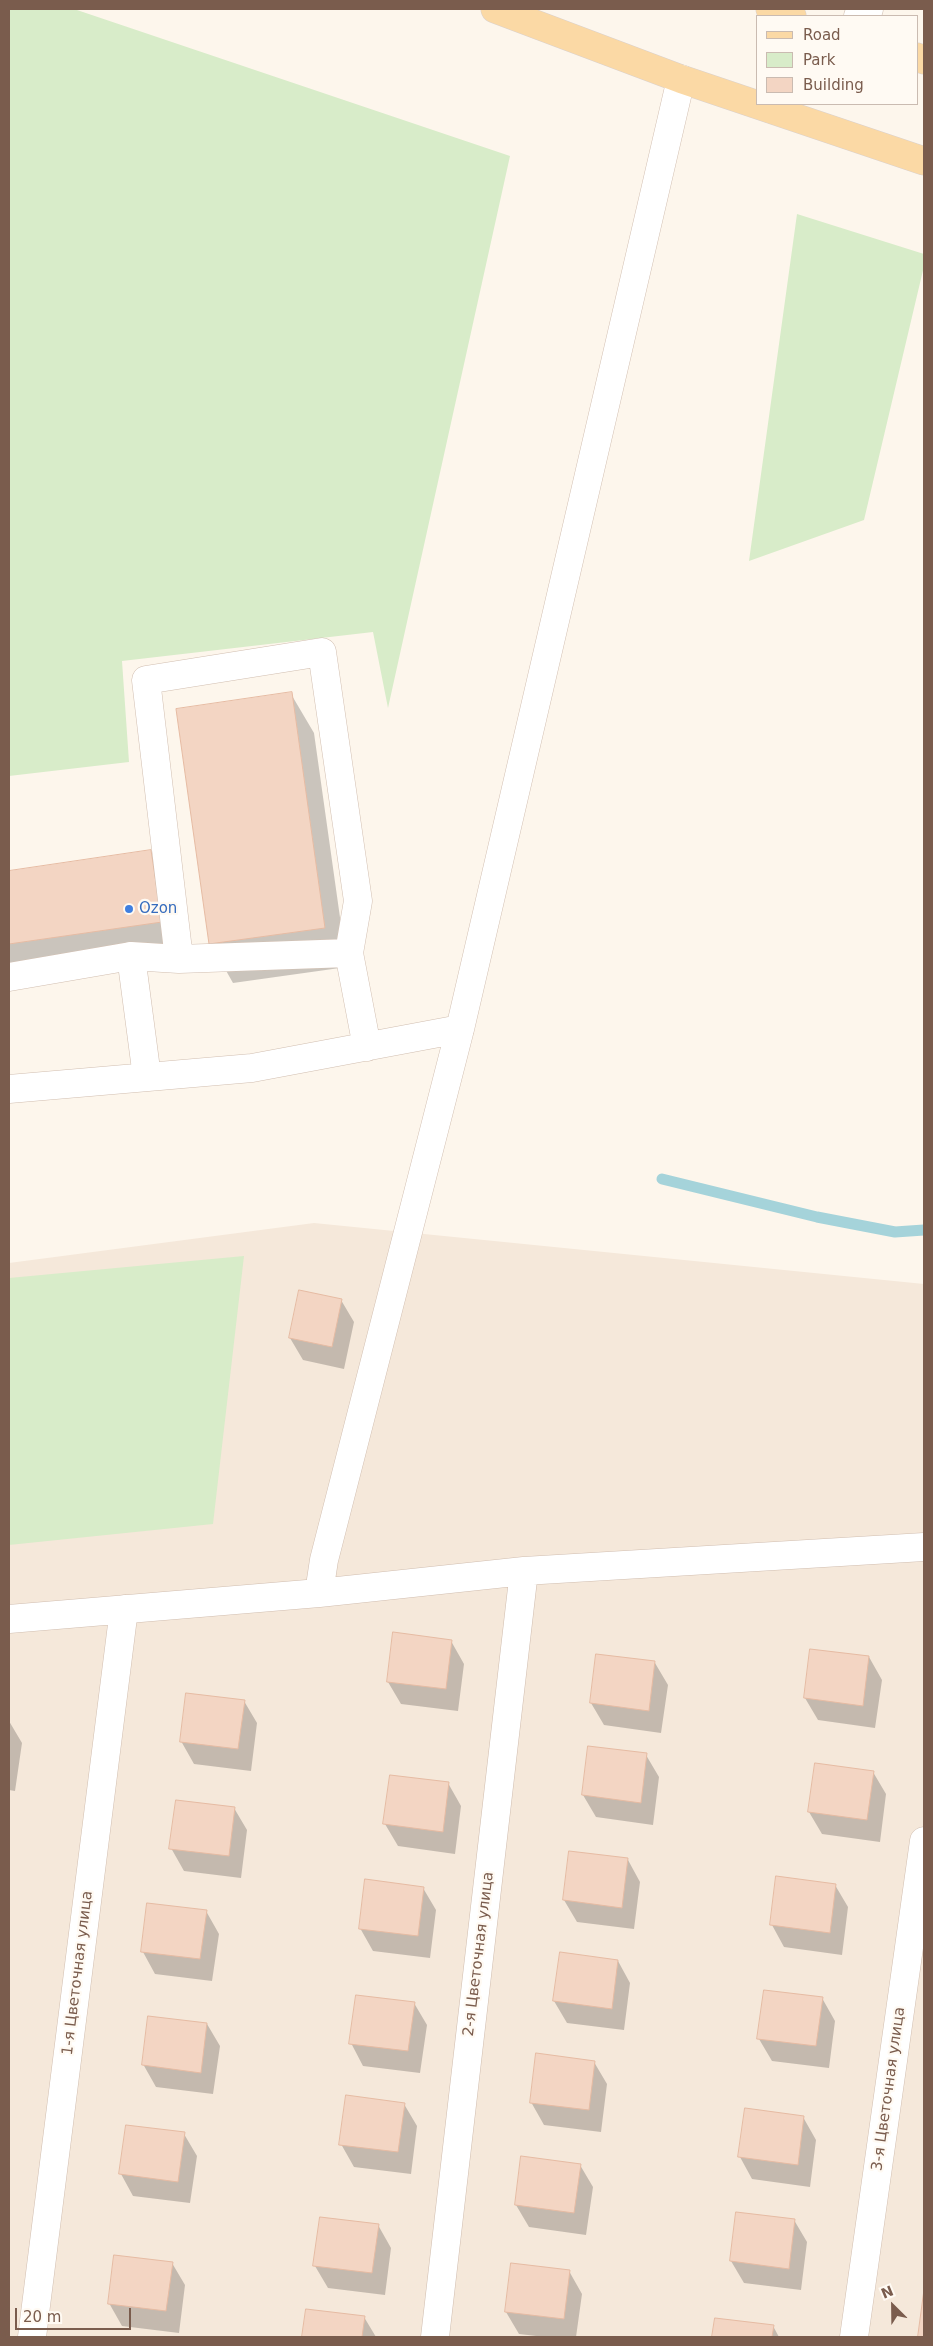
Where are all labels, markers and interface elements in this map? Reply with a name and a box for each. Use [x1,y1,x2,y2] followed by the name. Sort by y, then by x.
[756,15,918,105] legend
[803,26,841,44] text: Road
[803,51,835,69] text: Park
[803,76,864,94] text: Building
[139,900,177,918] place label: Ozon
[123,903,135,915] marker: Ozon
[460,1871,498,2037] street label: 2-я Цветочная улица
[59,1890,97,2056] street label: 1-я Цветочная улица
[869,2006,909,2172] street label: 3-я Цветочная улица
[868,2281,918,2331] north arrow
[879,2283,896,2302] text: N
[18,2298,134,2330] scale bar
[23,2308,61,2326] text: 20 m

